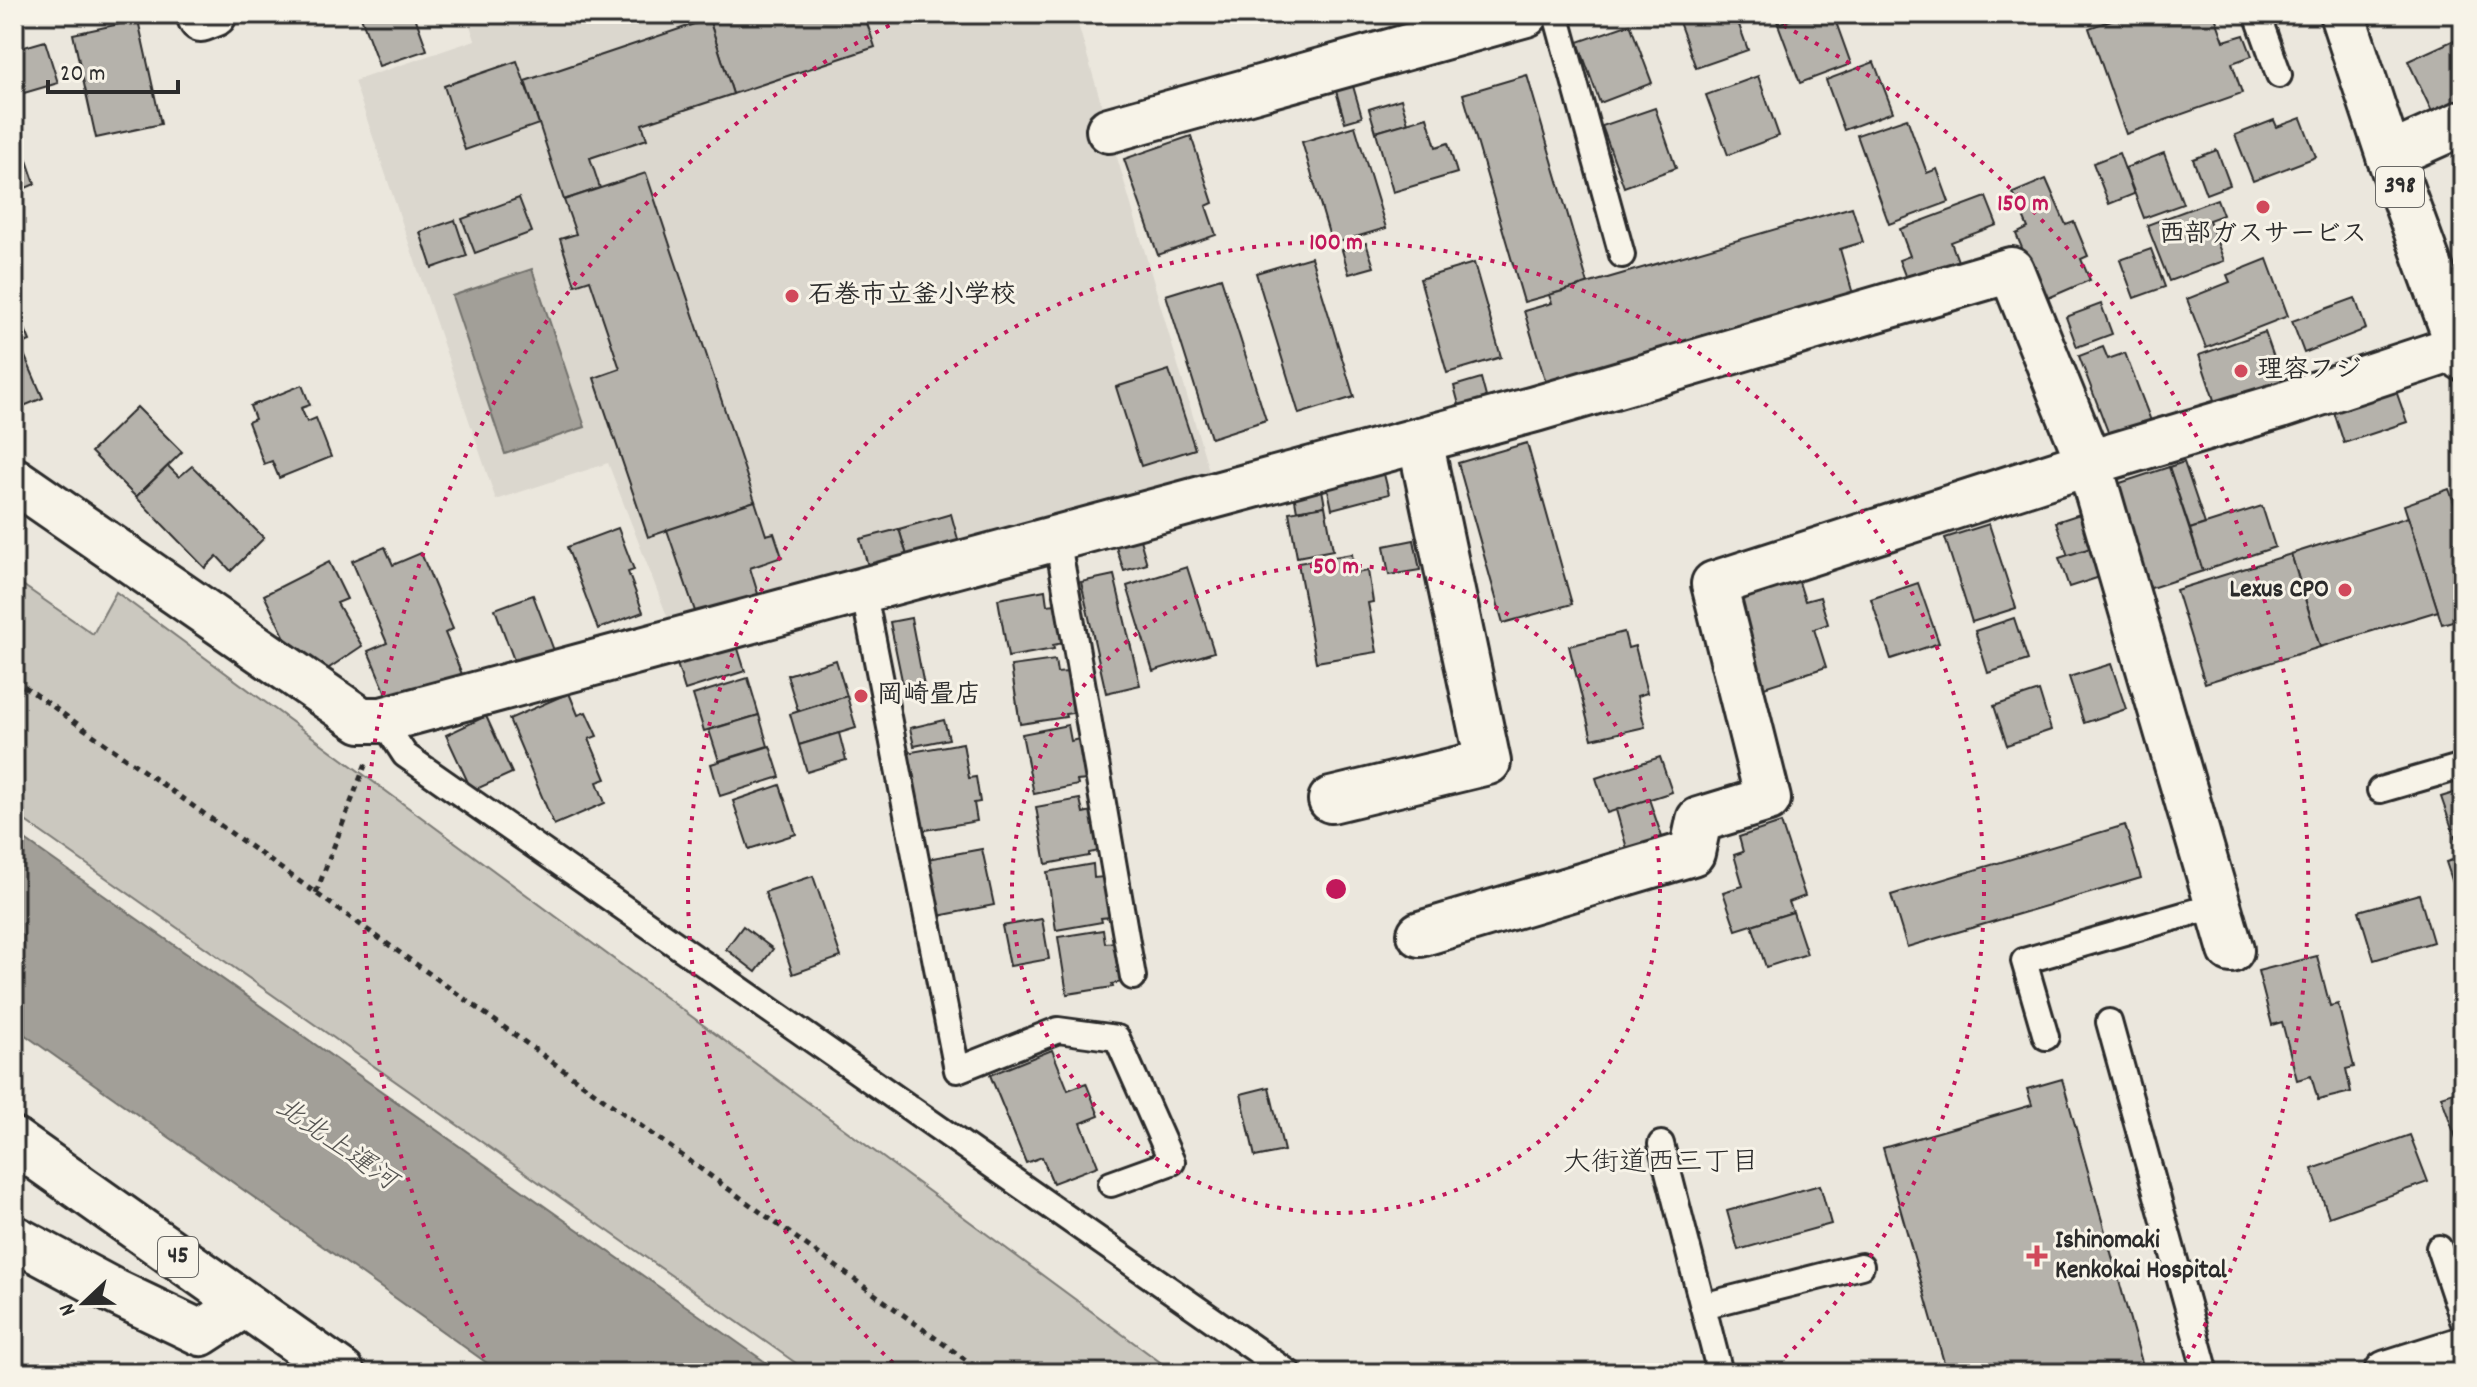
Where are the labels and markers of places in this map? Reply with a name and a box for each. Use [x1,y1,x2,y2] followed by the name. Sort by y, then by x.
[2254,198,2272,216] marker: 西部ガスサービス
[2159,217,2367,254] place label: 西部ガスサービス
[808,278,1016,315] place label: 石巻市立釜小学校
[783,287,801,305] marker: 石巻市立釜小学校
[2257,353,2361,390] place label: 理容フジ
[2232,362,2250,380] marker: 理容フジ
[2230,572,2329,609] place label: Lexus CPO
[2336,581,2354,599] marker: Lexus CPO
[877,678,981,715] place label: 岡崎畳店
[852,687,870,705] marker: 岡崎畳店
[1322,875,1350,903] centre of rings
[2055,1223,2228,1290] place label: Ishinomaki Kenkokai Hospital
[2026,1245,2048,1267] marker: Ishinomaki Kenkokai Hospital

